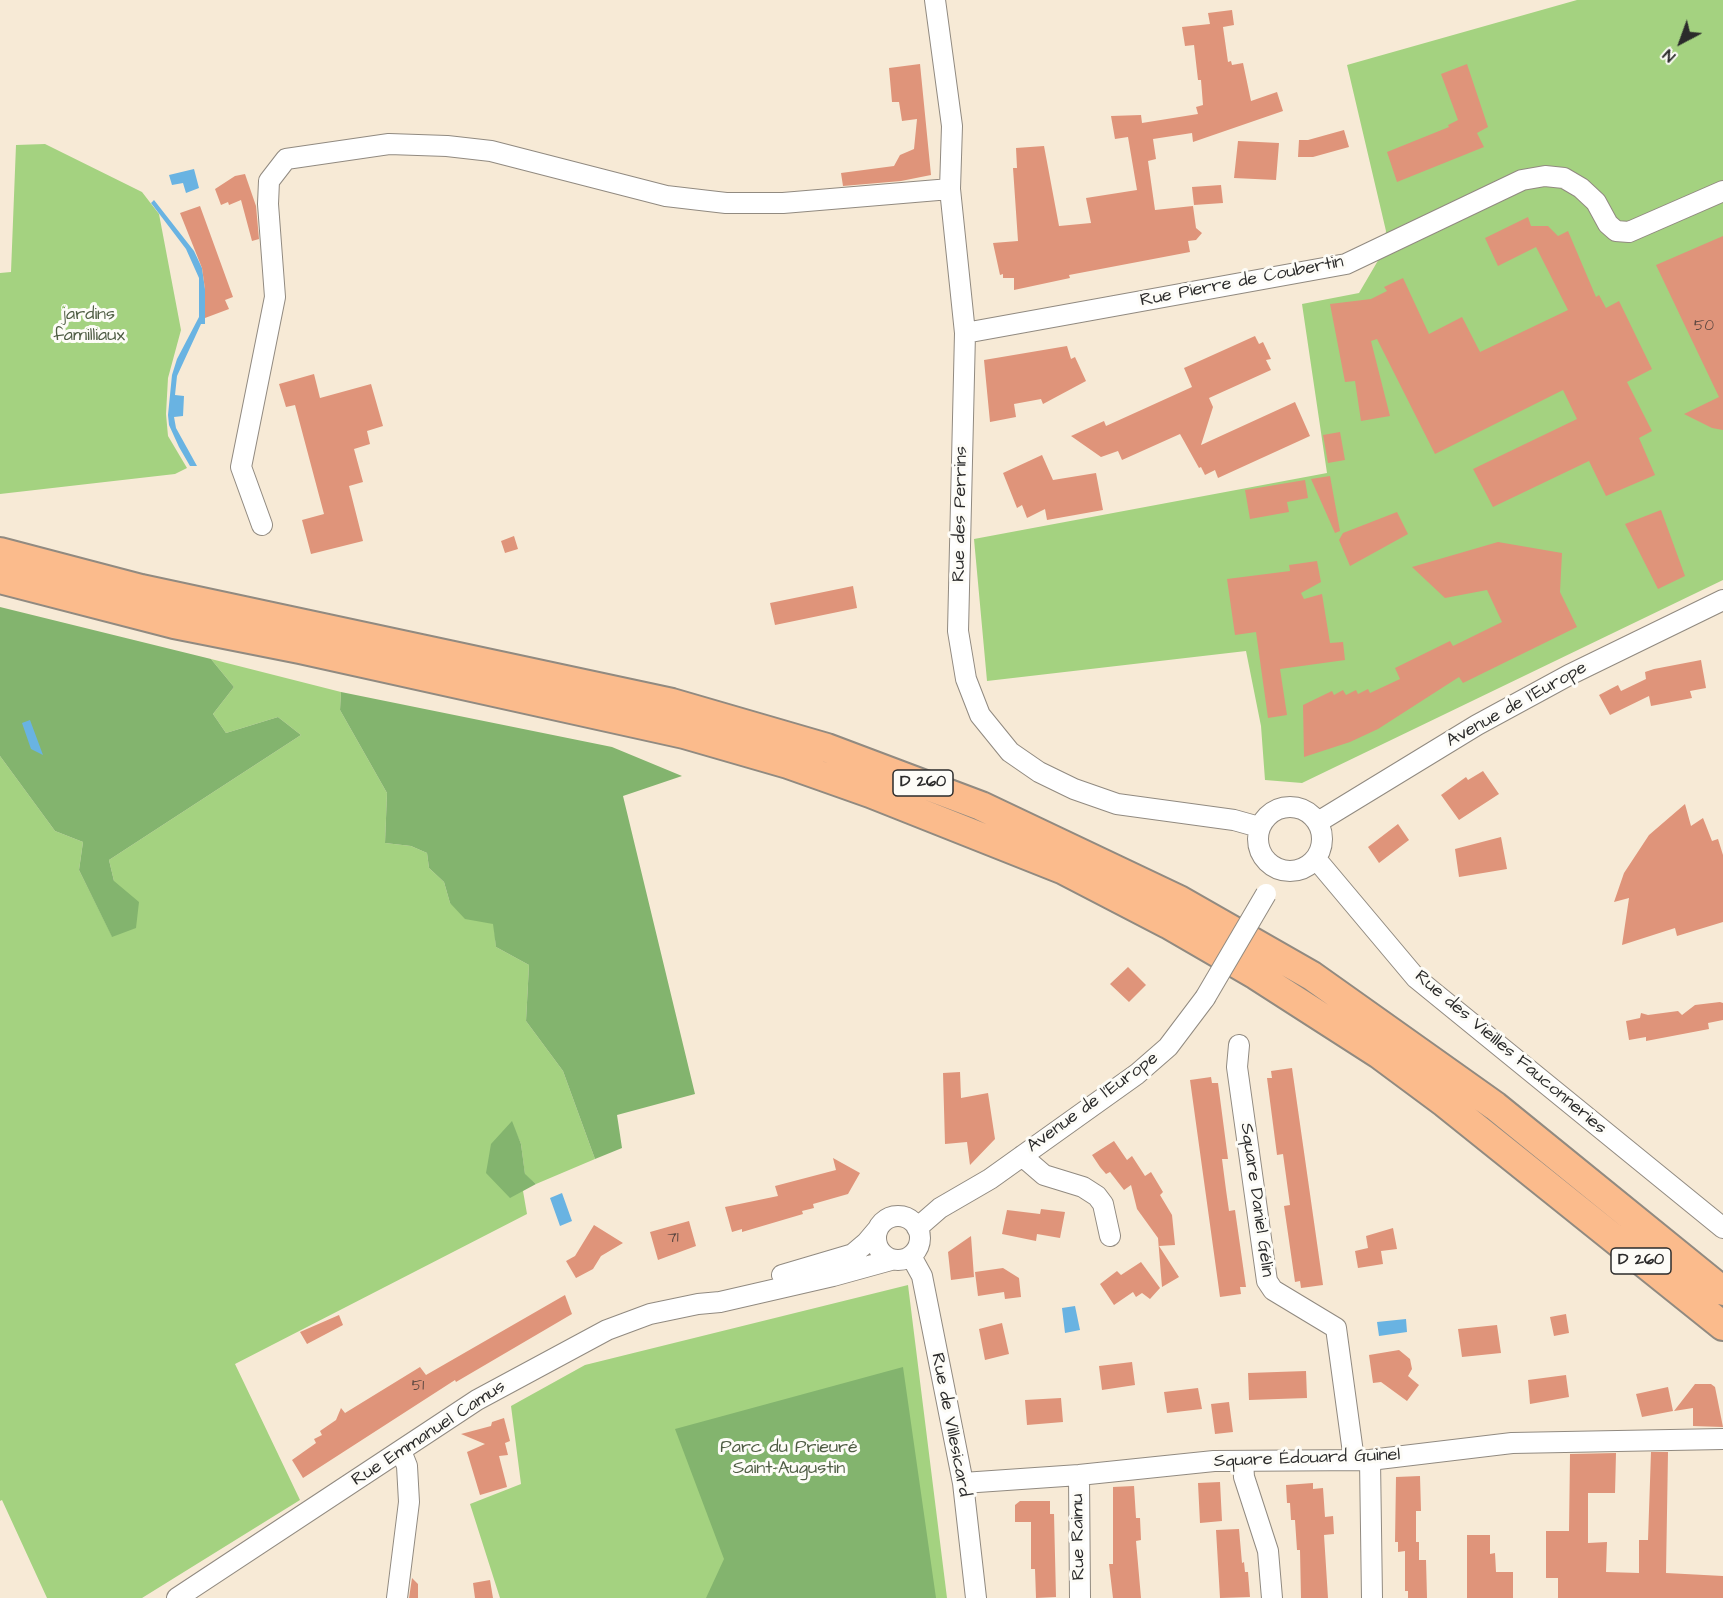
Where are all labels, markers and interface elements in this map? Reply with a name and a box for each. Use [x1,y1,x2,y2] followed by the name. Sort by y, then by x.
[1651,12,1711,72] north arrow
[1658,44,1680,67] text: N
[1139,252,1345,312] street label: Rue Pierre de Coubertin
[53,304,125,346] park label: jardins familliaux
[1694,318,1714,336] house number: 50
[949,446,973,582] street label: Rue des Perrins
[1443,657,1591,753] street label: Avenue de l'Europe
[893,770,953,796] road number: D 260
[1410,966,1610,1140] street label: Rue des Vieilles Fauconneries
[1023,1048,1163,1158] street label: Avenue de l'Europe
[1235,1122,1277,1278] street label: Square Daniel Gélin
[667,1230,679,1248] house number: 71
[1611,1248,1671,1274] road number: D 260
[925,1351,975,1499] street label: Rue de Villesicard
[348,1376,510,1492] street label: Rue Emmanuel Camus
[412,1378,424,1396] house number: 51
[720,1437,858,1480] park label: Parc du Prieuré Saint-Augustin
[1213,1445,1401,1473] street label: Square Édouard Guinel
[1067,1493,1091,1581] street label: Rue Raimu

